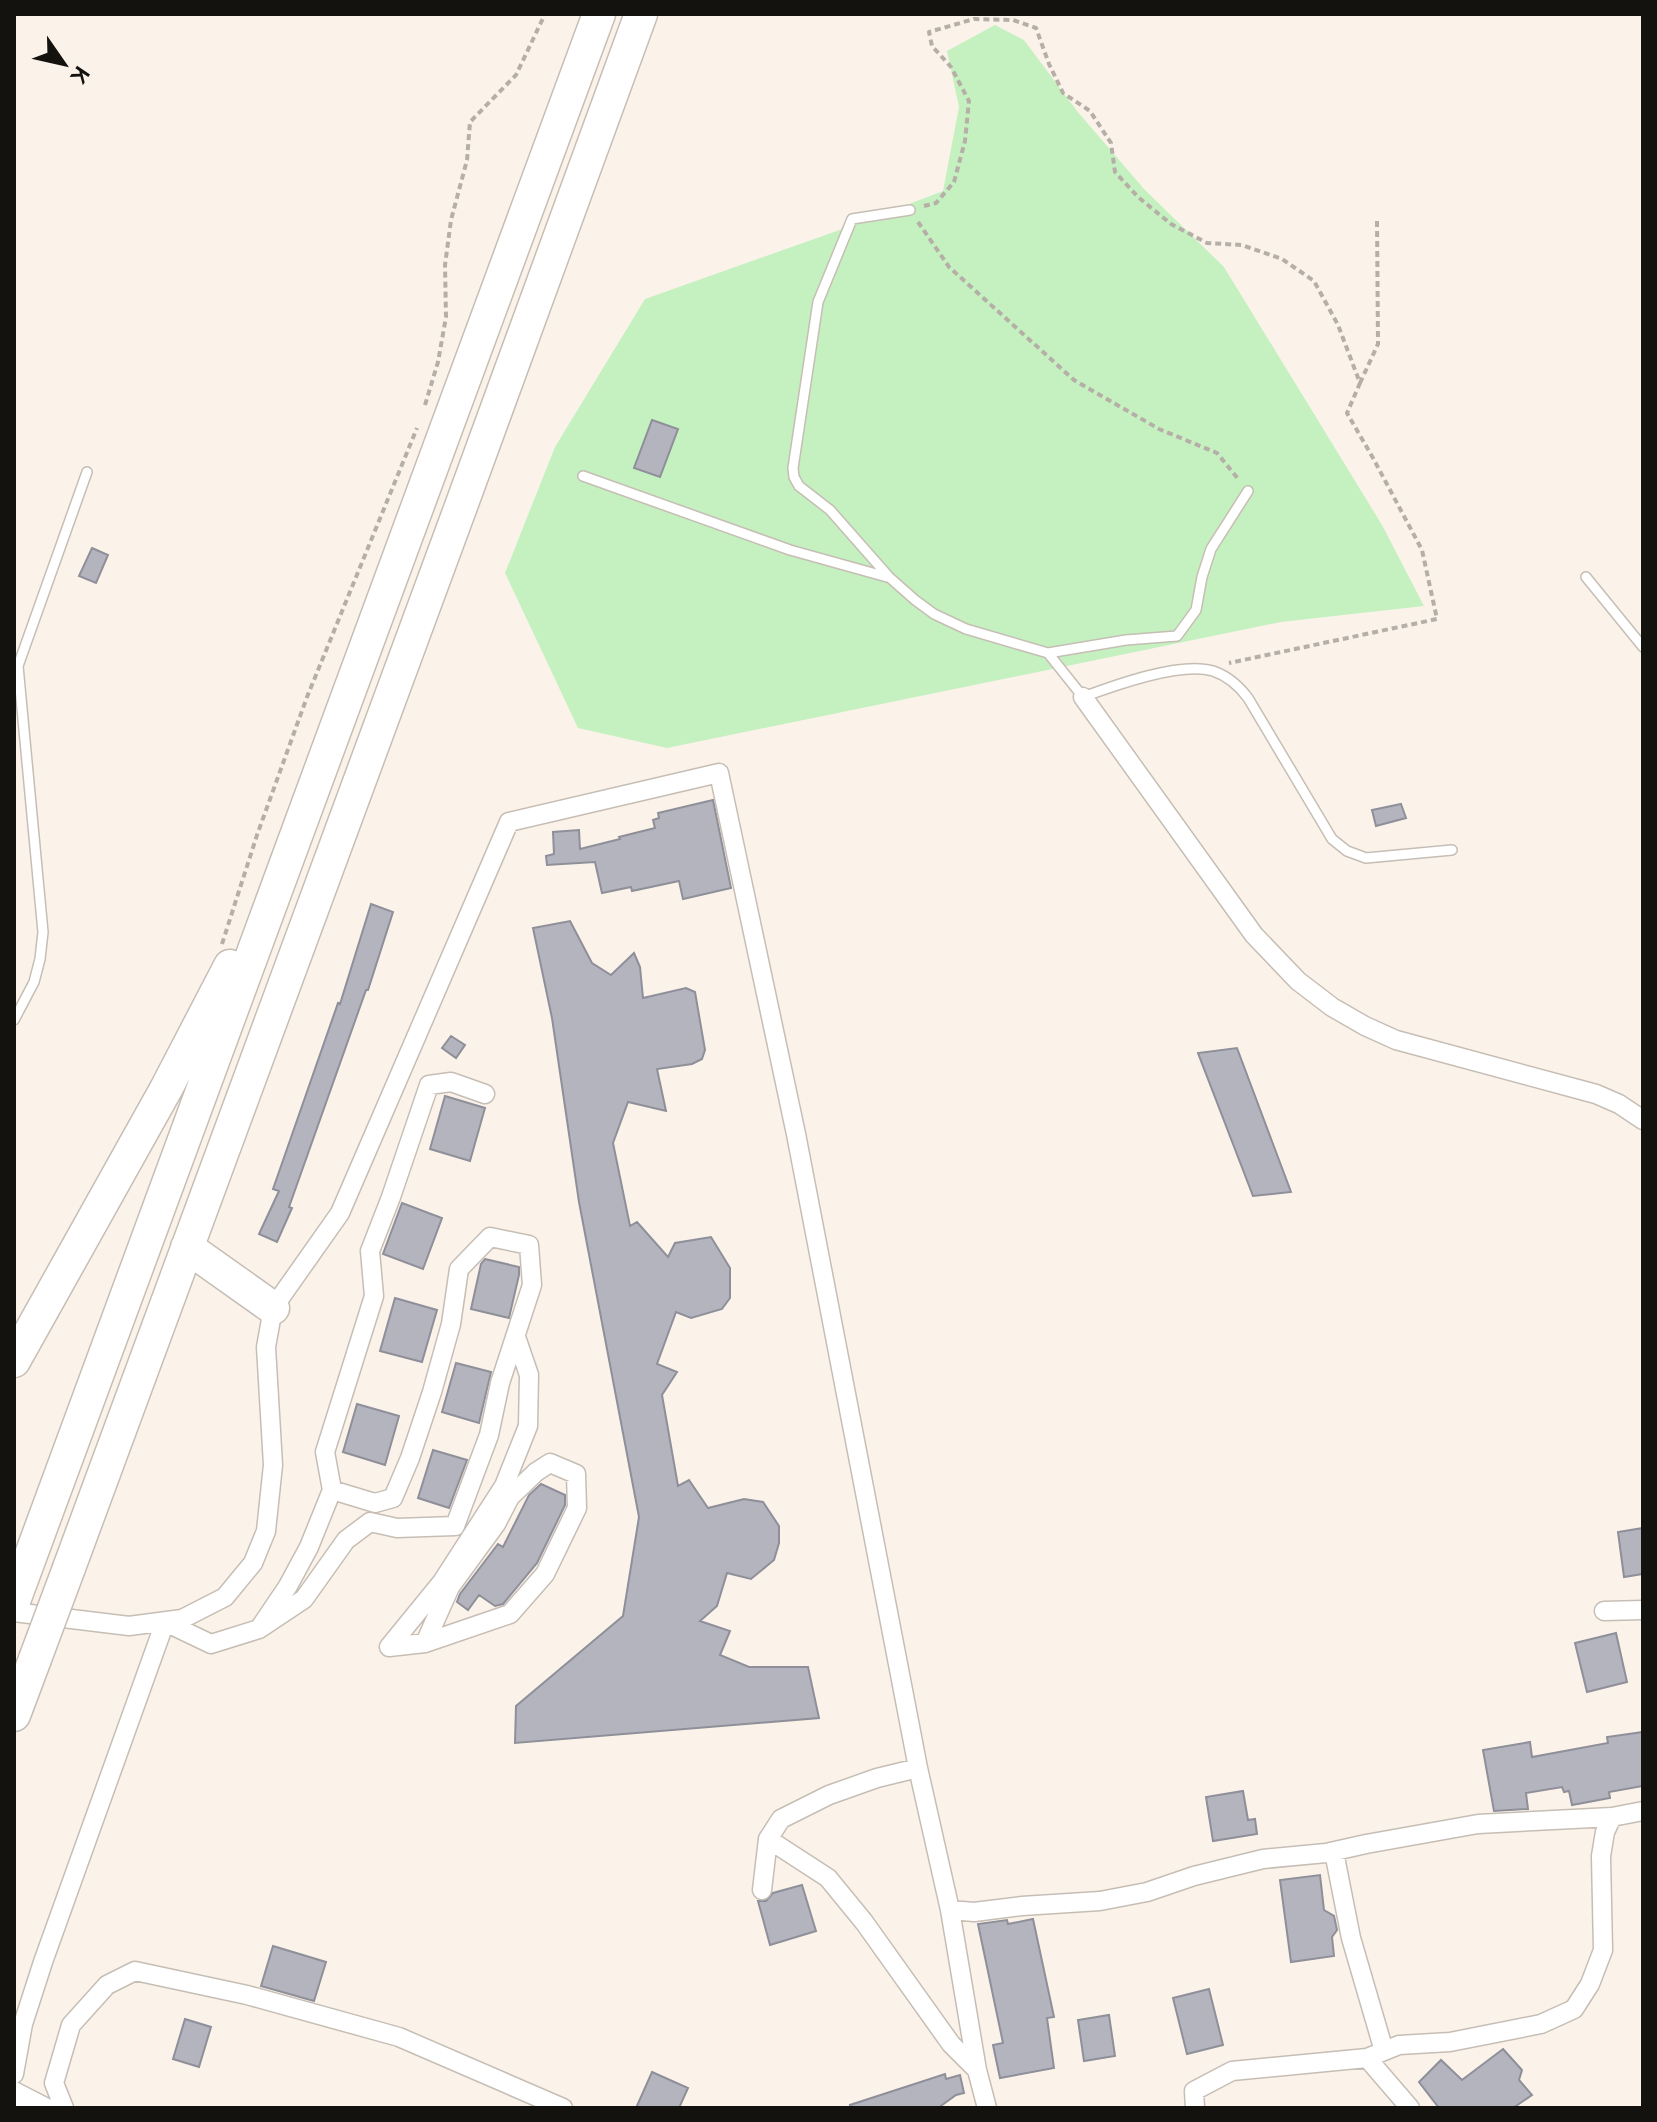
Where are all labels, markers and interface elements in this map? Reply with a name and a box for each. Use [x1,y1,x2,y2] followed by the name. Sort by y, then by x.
[24,24,104,104] north arrow
[66,62,95,89] text: K

